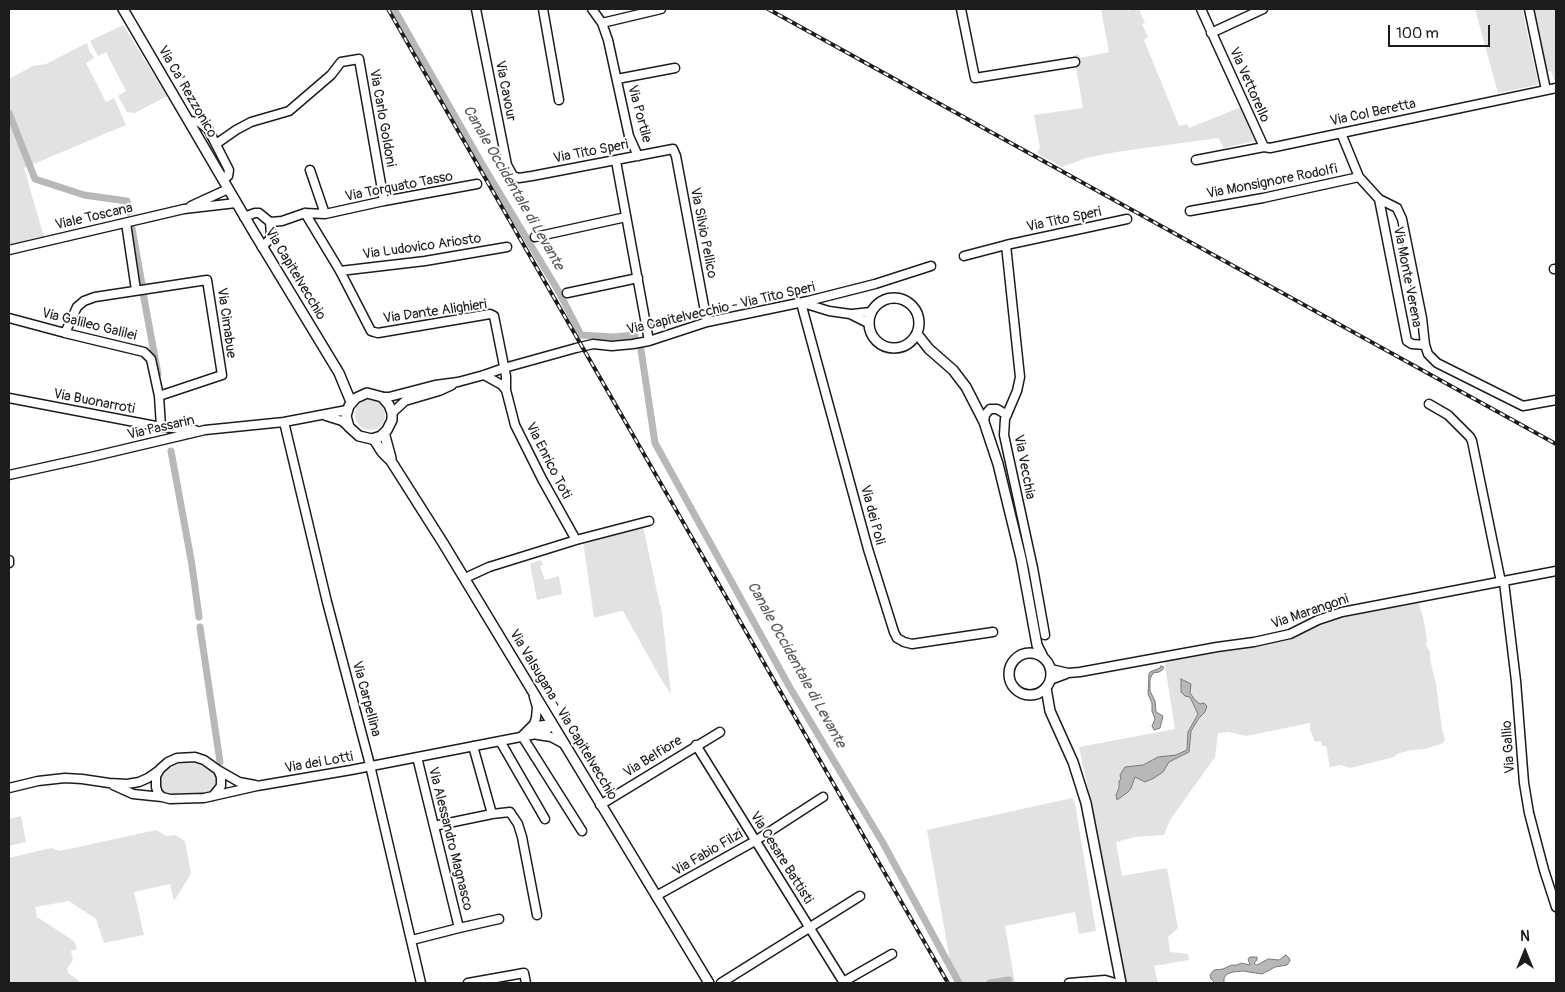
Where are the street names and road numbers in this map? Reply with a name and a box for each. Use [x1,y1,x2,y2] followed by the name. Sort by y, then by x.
[154,43,220,141] street label: Via Ca' Rezzonico
[1225,45,1273,125] street label: Via Vettorello
[491,59,519,123] street label: Via Cavour
[365,68,399,168] street label: Via Carlo Goldoni
[623,83,655,145] street label: Via Portile
[1329,96,1417,130] street label: Via Col Beretta
[552,136,630,168] street label: Via Tito Speri
[1205,161,1339,203] street label: Via Monsignore Rodolfi
[344,168,454,206] street label: Via Torquato Tasso
[686,186,720,280] street label: Via Silvio Pellico
[54,200,134,234] street label: Viale Toscana
[1025,204,1103,236] street label: Via Tito Speri
[261,225,329,323] street label: Via Capitelvecchio
[1389,225,1425,329] street label: Via Monte Verena
[362,230,482,264] street label: Via Ludovico Ariosto
[625,279,817,339] street label: Via Capitelvecchio - Via Tito Speri
[213,287,239,359] street label: Via Cimabue
[382,296,488,328] street label: Via Dante Alighieri
[40,305,138,345] street label: Via Galileo Galilei
[52,386,136,418] street label: Via Buonarroti
[126,412,196,444] street label: Via Passarin
[522,420,574,502] street label: Via Enrico Toti
[1009,433,1039,501] street label: Via Vecchia
[856,483,888,547] street label: Via dei Poli
[1269,591,1351,633] street label: Via Marangoni
[505,627,621,803] street label: Via Valsugana - Via Capitelvecchio
[348,659,384,739] street label: Via Carpellina
[1499,720,1519,774] street label: Via Gallio
[621,732,685,782] street label: Via Belfiore
[284,749,354,777] street label: Via dei Lotti
[424,765,476,913] street label: Via Alessandro Magnasco
[746,809,816,907] street label: Via Cesare Battisti
[670,826,746,880] street label: Via Fabio Filzi

